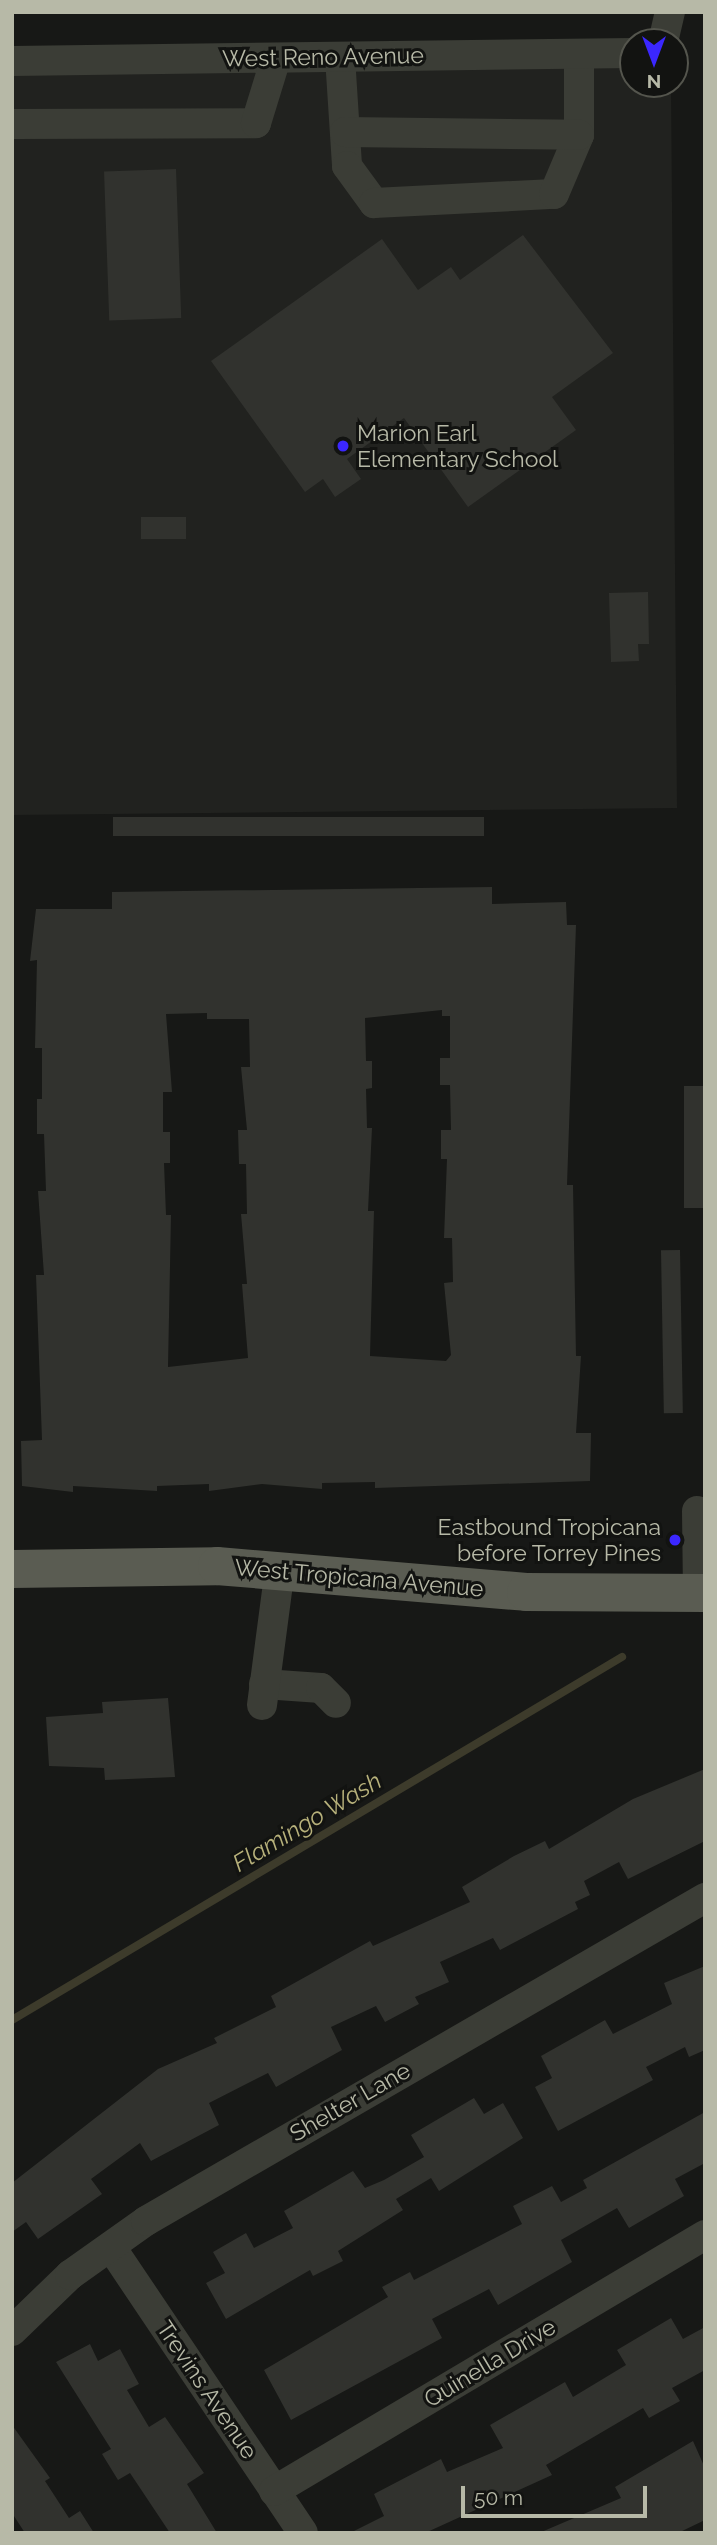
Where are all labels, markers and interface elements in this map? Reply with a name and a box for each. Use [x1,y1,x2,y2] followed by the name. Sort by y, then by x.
[619,28,689,98] north arrow
[222,41,424,73] street label: West Reno Avenue
[647,71,661,93] text: N
[357,419,559,473] place label: Marion Earl Elementary School
[335,438,351,454] marker: Marion Earl Elementary School
[437,1513,661,1567] place label: Eastbound Tropicana before Torrey Pines
[667,1532,683,1548] marker: Eastbound Tropicana before Torrey Pines
[233,1553,485,1603] street label: West Tropicana Avenue
[227,1766,387,1878] water label: Flamingo Wash
[285,2056,415,2148] street label: Shelter Lane
[419,2313,561,2413] street label: Quinella Drive
[150,2315,264,2465] street label: Trevins Avenue
[465,2472,650,2516] scale bar
[474,2485,523,2510] text: 50 m

